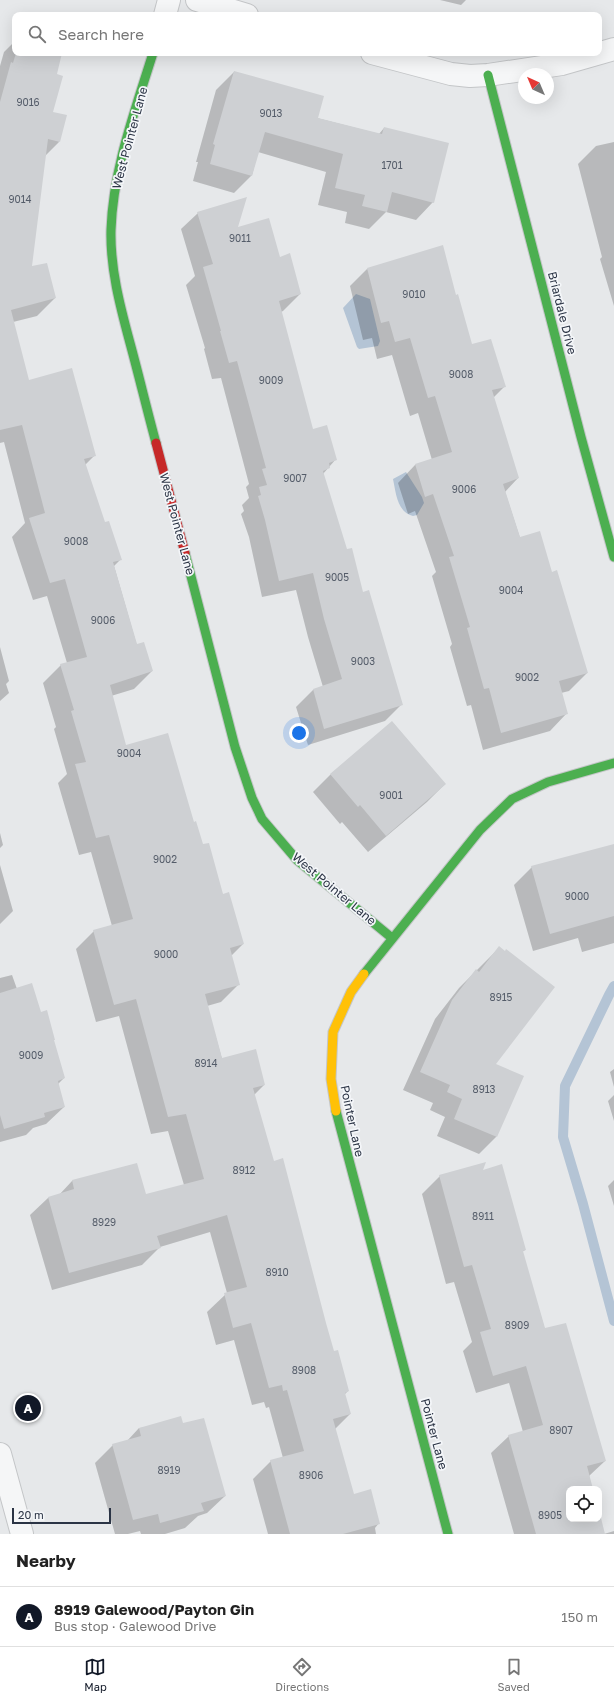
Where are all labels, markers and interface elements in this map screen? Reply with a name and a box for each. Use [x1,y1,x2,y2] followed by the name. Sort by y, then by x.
[12,12,602,56] search box
[26,23,48,45] icon: search
[58,25,144,43] text: Search here
[518,68,554,104] north arrow
[109,85,150,191] street label: West Pointer Lane
[16,96,40,108] house number: 9016
[260,107,283,119] house number: 9013
[381,159,403,171] house number: 1701
[8,193,32,205] house number: 9014
[229,232,251,244] house number: 9011
[545,270,580,356] street label: Briardale Drive
[402,288,426,300] house number: 9010
[449,368,473,380] house number: 9008
[259,374,283,386] house number: 9009
[157,471,198,577] street label: West Pointer Lane
[283,472,307,484] house number: 9007
[452,483,476,495] house number: 9006
[64,535,88,547] house number: 9008
[325,571,349,583] house number: 9005
[499,584,523,596] house number: 9004
[91,614,115,626] house number: 9006
[351,655,375,667] house number: 9003
[515,671,539,683] house number: 9002
[289,723,309,743] your location
[117,747,141,759] house number: 9004
[379,789,403,801] house number: 9001
[289,849,379,928] street label: West Pointer Lane
[153,853,177,865] house number: 9002
[565,890,589,902] house number: 9000
[154,948,178,960] house number: 9000
[490,991,513,1003] house number: 8915
[19,1049,43,1061] house number: 9009
[194,1057,218,1069] house number: 8914
[473,1083,496,1095] house number: 8913
[338,1084,367,1158] street label: Pointer Lane
[233,1164,256,1176] house number: 8912
[472,1210,494,1222] house number: 8911
[92,1216,116,1228] house number: 8929
[265,1266,289,1278] house number: 8910
[505,1319,529,1331] house number: 8909
[292,1364,316,1376] house number: 8908
[15,1393,41,1423] pin: A
[418,1397,451,1471] street label: Pointer Lane
[549,1424,573,1436] house number: 8907
[157,1464,181,1476] house number: 8919
[299,1469,323,1481] house number: 8906
[566,1486,602,1522] map controls
[566,1486,602,1522] button: locate
[12,1506,111,1525] scale bar
[18,1508,44,1521] text: 20 m
[538,1509,562,1521] house number: 8905
[16,1550,76,1571] text: Nearby
[54,1600,254,1618] text: 8919 Galewood/Payton Gin
[24,1609,34,1625] text: A
[561,1609,598,1625] text: 150 m
[54,1618,216,1634] text: Bus stop · Galewood Drive
[84,1656,107,1693] tab: Map
[275,1656,329,1693] tab: Directions
[498,1656,530,1693] tab: Saved

